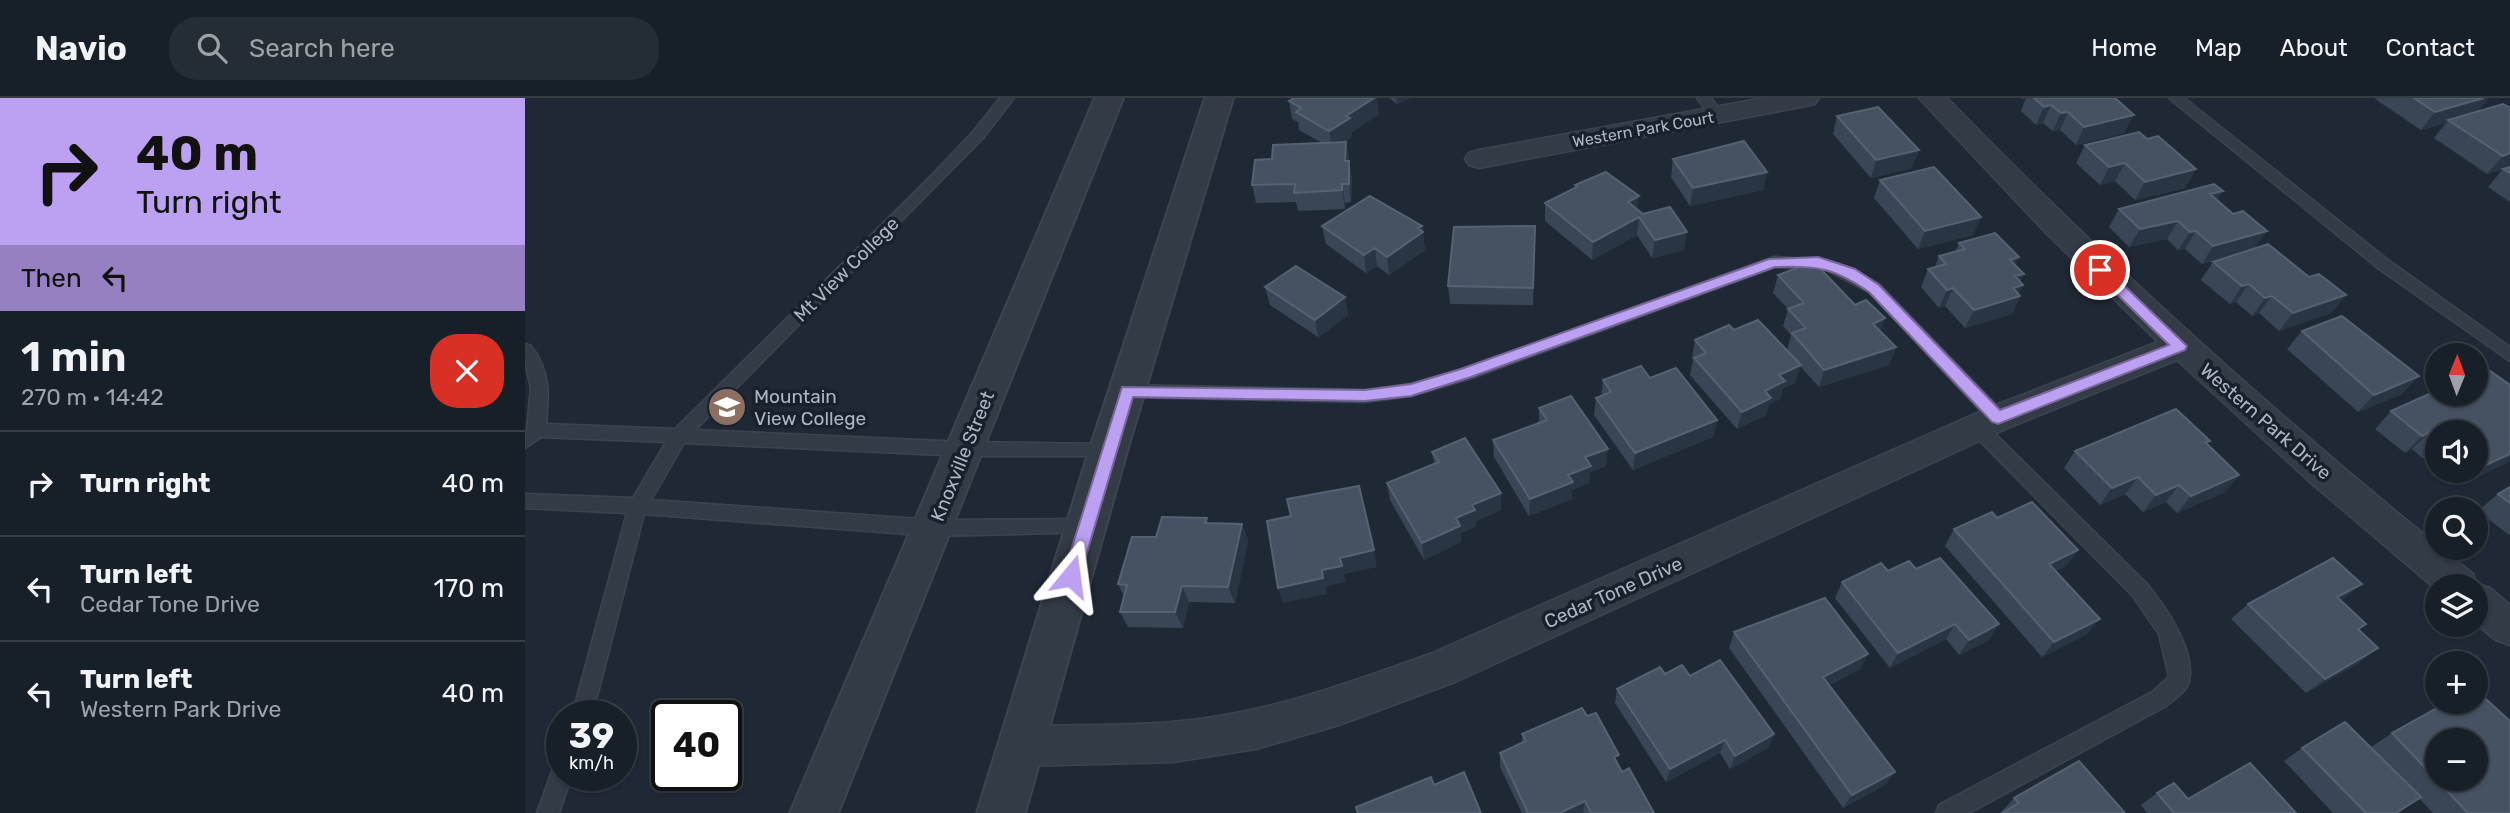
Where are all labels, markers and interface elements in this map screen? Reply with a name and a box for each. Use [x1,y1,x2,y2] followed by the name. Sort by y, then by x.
[169,17,659,80] search box
[35,29,127,68] text: Navio
[193,29,231,67] icon: search
[249,33,395,64] text: Search here
[2091,34,2157,62] text: Home
[2195,34,2242,62] text: Map
[2280,34,2348,62] text: About
[2386,34,2475,62] text: Contact
[1571,108,1715,151] street label: Western Park Court
[136,124,258,182] text: 40 m
[21,126,112,217] icon: right
[136,183,281,221] text: Turn right
[789,212,904,327] street label: Mt View College
[2070,240,2130,300] pin
[2081,251,2119,289] icon: arrive
[96,259,134,297] icon: left
[21,263,82,294] text: Then
[21,332,127,382] text: 1 min
[430,334,504,408] button: close
[2425,343,2489,406] north arrow
[2425,343,2488,791] map controls
[2195,358,2336,485] street label: Western Park Drive
[21,383,164,411] text: 270 m · 14:42
[754,385,866,430] place label: Mountain View College
[706,386,748,428] school or university icon: Mountain View College
[926,387,999,525] street label: Knoxville Street
[2425,420,2488,483] button: sound
[21,465,59,503] icon: right
[80,468,210,499] text: Turn right
[442,468,504,499] text: 40 m
[2425,497,2488,560] button: search
[1034,539,1108,613] position arrow
[1541,552,1686,633] street label: Cedar Tone Drive
[80,559,192,590] text: Turn left
[21,570,59,608] icon: left
[434,573,504,604] text: 170 m
[2425,574,2488,637] button: layers
[80,590,260,618] text: Cedar Tone Drive
[2425,651,2488,714] button: +
[80,664,192,695] text: Turn left
[21,675,59,713] icon: left
[442,678,504,709] text: 40 m
[80,695,281,723] text: Western Park Drive
[651,700,742,791] speed limit sign: 40
[569,715,614,757] text: 39
[2425,728,2488,791] button: −
[569,752,614,774] text: km/h

